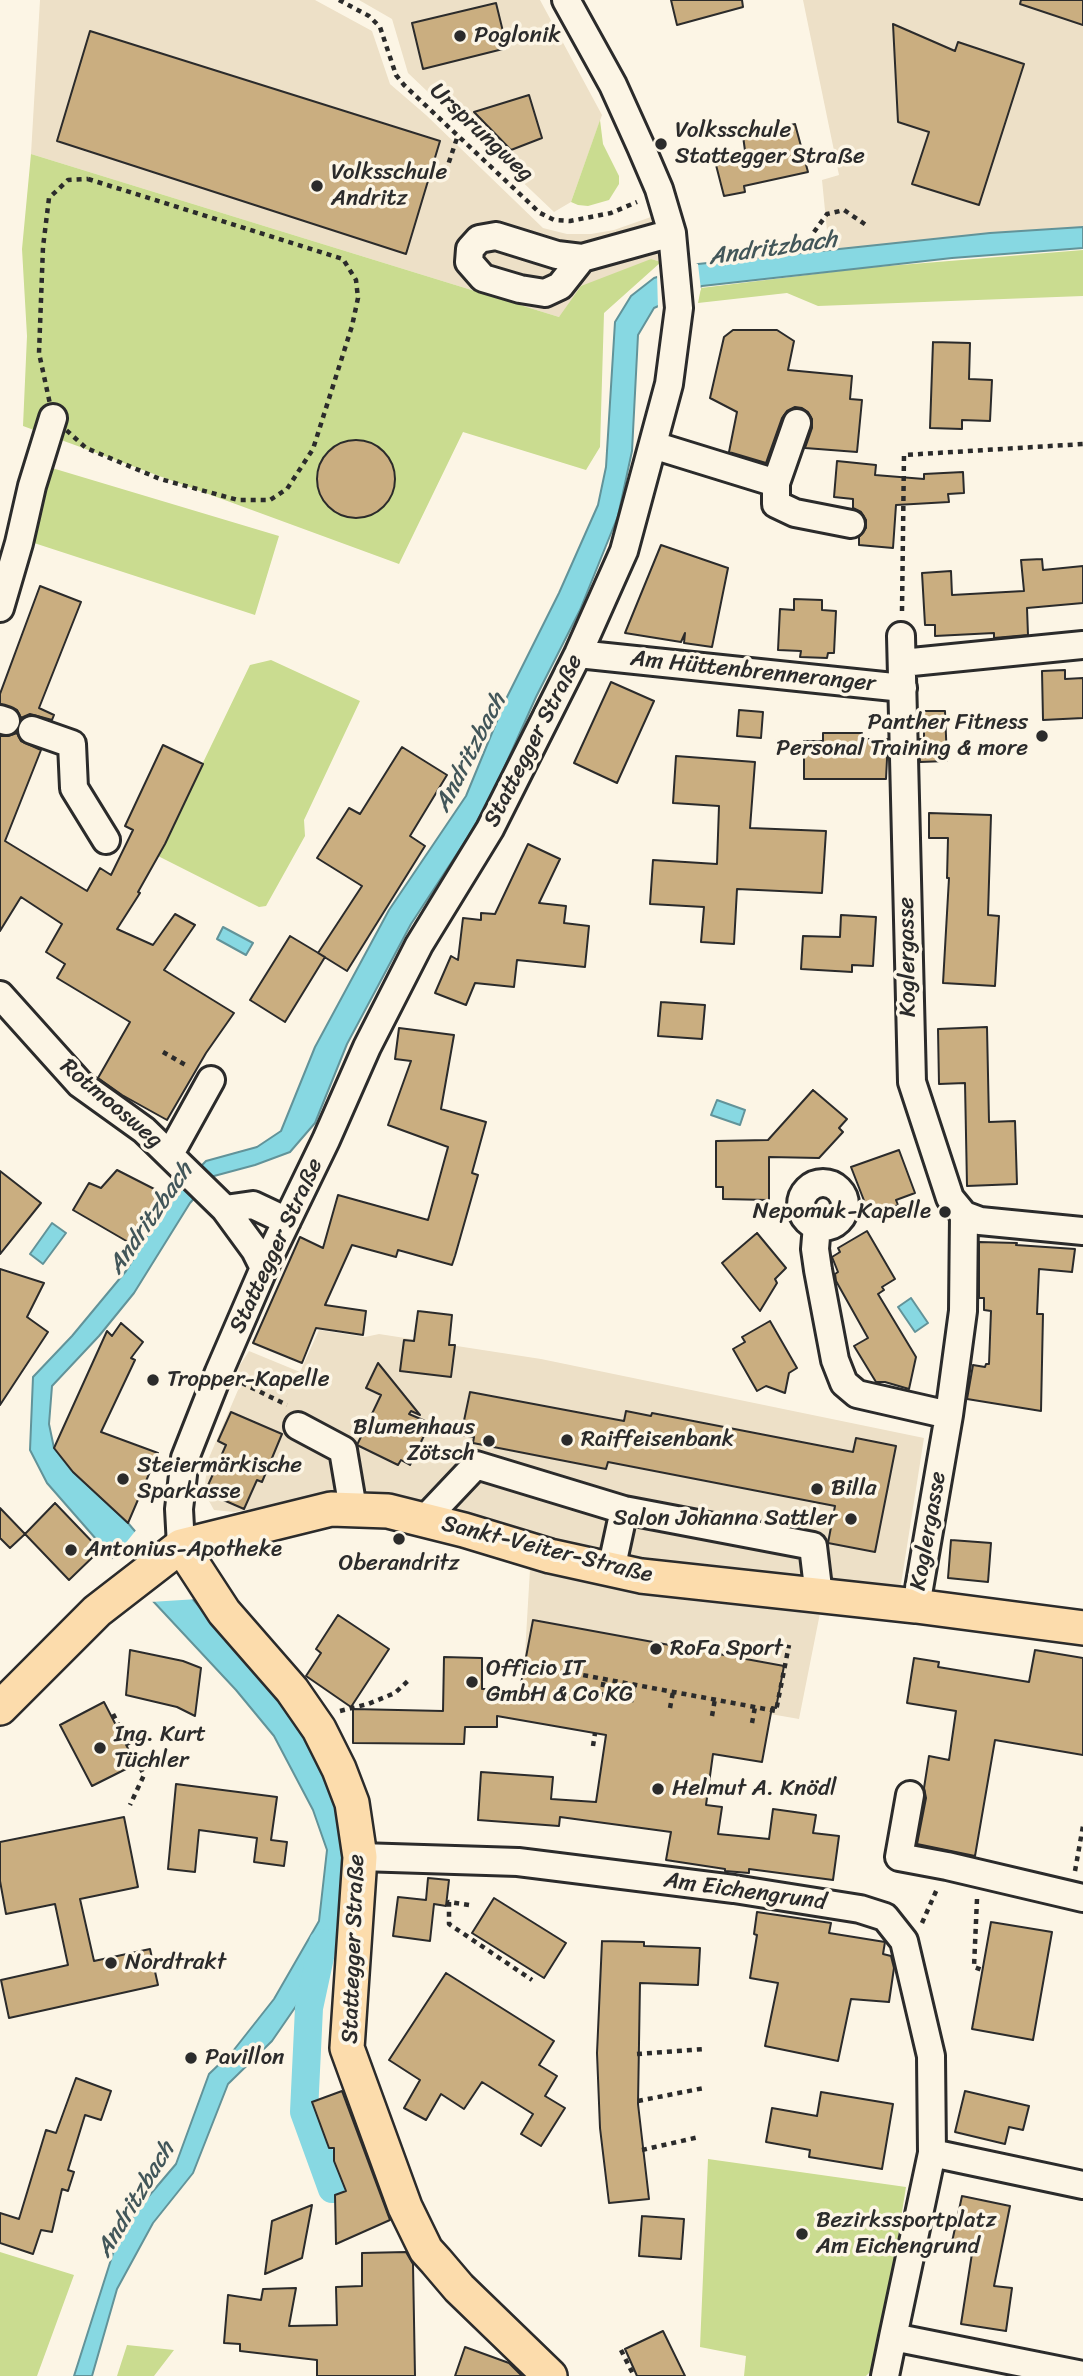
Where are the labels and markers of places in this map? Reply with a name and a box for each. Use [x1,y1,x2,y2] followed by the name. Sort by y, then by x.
[474,22,561,50] place label: Poglonik
[452,28,468,44] marker: Poglonik
[675,117,865,171] place label: Volksschule Stattegger Straße
[653,136,669,152] marker: Volksschule Stattegger Straße
[331,159,447,213] place label: Volksschule Andritz
[309,178,325,194] marker: Volksschule Andritz
[776,709,1028,763] place label: Panther Fitness Personal Training & more
[1034,728,1050,744] marker: Panther Fitness Personal Training & more
[753,1198,931,1226] place label: Nepomuk-Kapelle
[937,1204,953,1220] marker: Nepomuk-Kapelle
[167,1366,329,1394] place label: Tropper-Kapelle
[145,1372,161,1388] marker: Tropper-Kapelle
[353,1414,475,1468] place label: Blumenhaus Zötsch
[581,1426,734,1454] place label: Raiffeisenbank
[559,1432,575,1448] marker: Raiffeisenbank
[481,1433,497,1449] marker: Blumenhaus Zötsch
[137,1452,302,1506] place label: Steiermärkische Sparkasse
[115,1471,131,1487] marker: Steiermärkische Sparkasse
[831,1475,877,1503] place label: Billa
[809,1481,825,1497] marker: Billa
[613,1505,837,1533] place label: Salon Johanna Sattler
[843,1511,859,1527] marker: Salon Johanna Sattler
[391,1531,407,1547] marker: Oberandritz
[85,1536,282,1564] place label: Antonius-Apotheke
[63,1542,79,1558] marker: Antonius-Apotheke
[339,1550,459,1578] place label: Oberandritz
[670,1635,783,1663] place label: RoFa Sport
[648,1641,664,1657] marker: RoFa Sport
[486,1655,633,1709] place label: Officio IT GmbH & Co KG
[464,1674,480,1690] marker: Officio IT GmbH & Co KG
[114,1721,206,1775] place label: Ing. Kurt Tüchler
[92,1740,108,1756] marker: Ing. Kurt Tüchler
[672,1775,837,1803] place label: Helmut A. Knödl
[650,1781,666,1797] marker: Helmut A. Knödl
[125,1949,226,1977] place label: Nordtrakt
[103,1955,119,1971] marker: Nordtrakt
[205,2044,284,2072] place label: Pavillon
[183,2050,199,2066] marker: Pavillon
[816,2207,997,2261] place label: Bezirkssportplatz Am Eichengrund
[794,2226,810,2242] marker: Bezirkssportplatz Am Eichengrund

